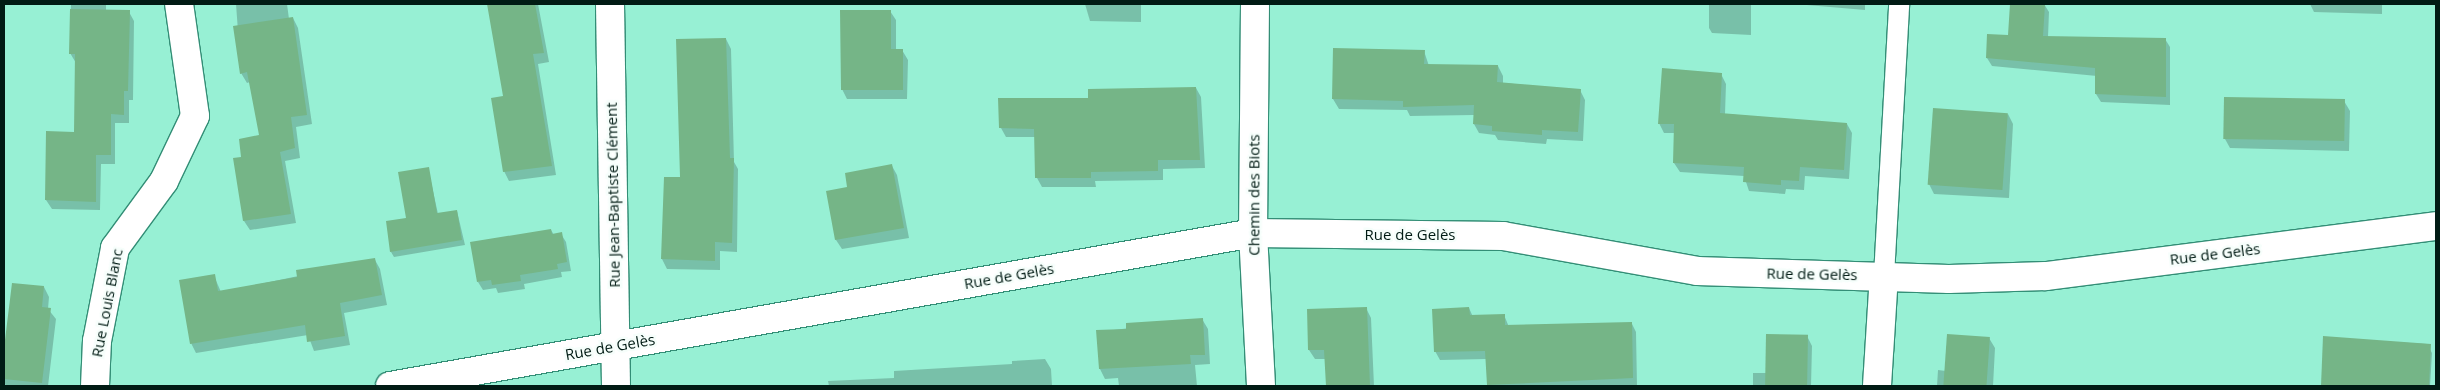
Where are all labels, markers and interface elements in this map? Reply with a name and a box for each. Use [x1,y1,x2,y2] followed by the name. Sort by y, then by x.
[602,102,624,288] street label: Rue Jean-Baptiste Clément
[1245,134,1263,256] street label: Chemin des Biots
[1365,226,1455,244] street label: Rue de Gelès
[2169,240,2261,268] street label: Rue de Gelès
[88,247,126,359] street label: Rue Louis Blanc
[963,259,1055,293] street label: Rue de Gelès
[1766,264,1858,284] street label: Rue de Gelès
[564,330,656,364] street label: Rue de Gelès

